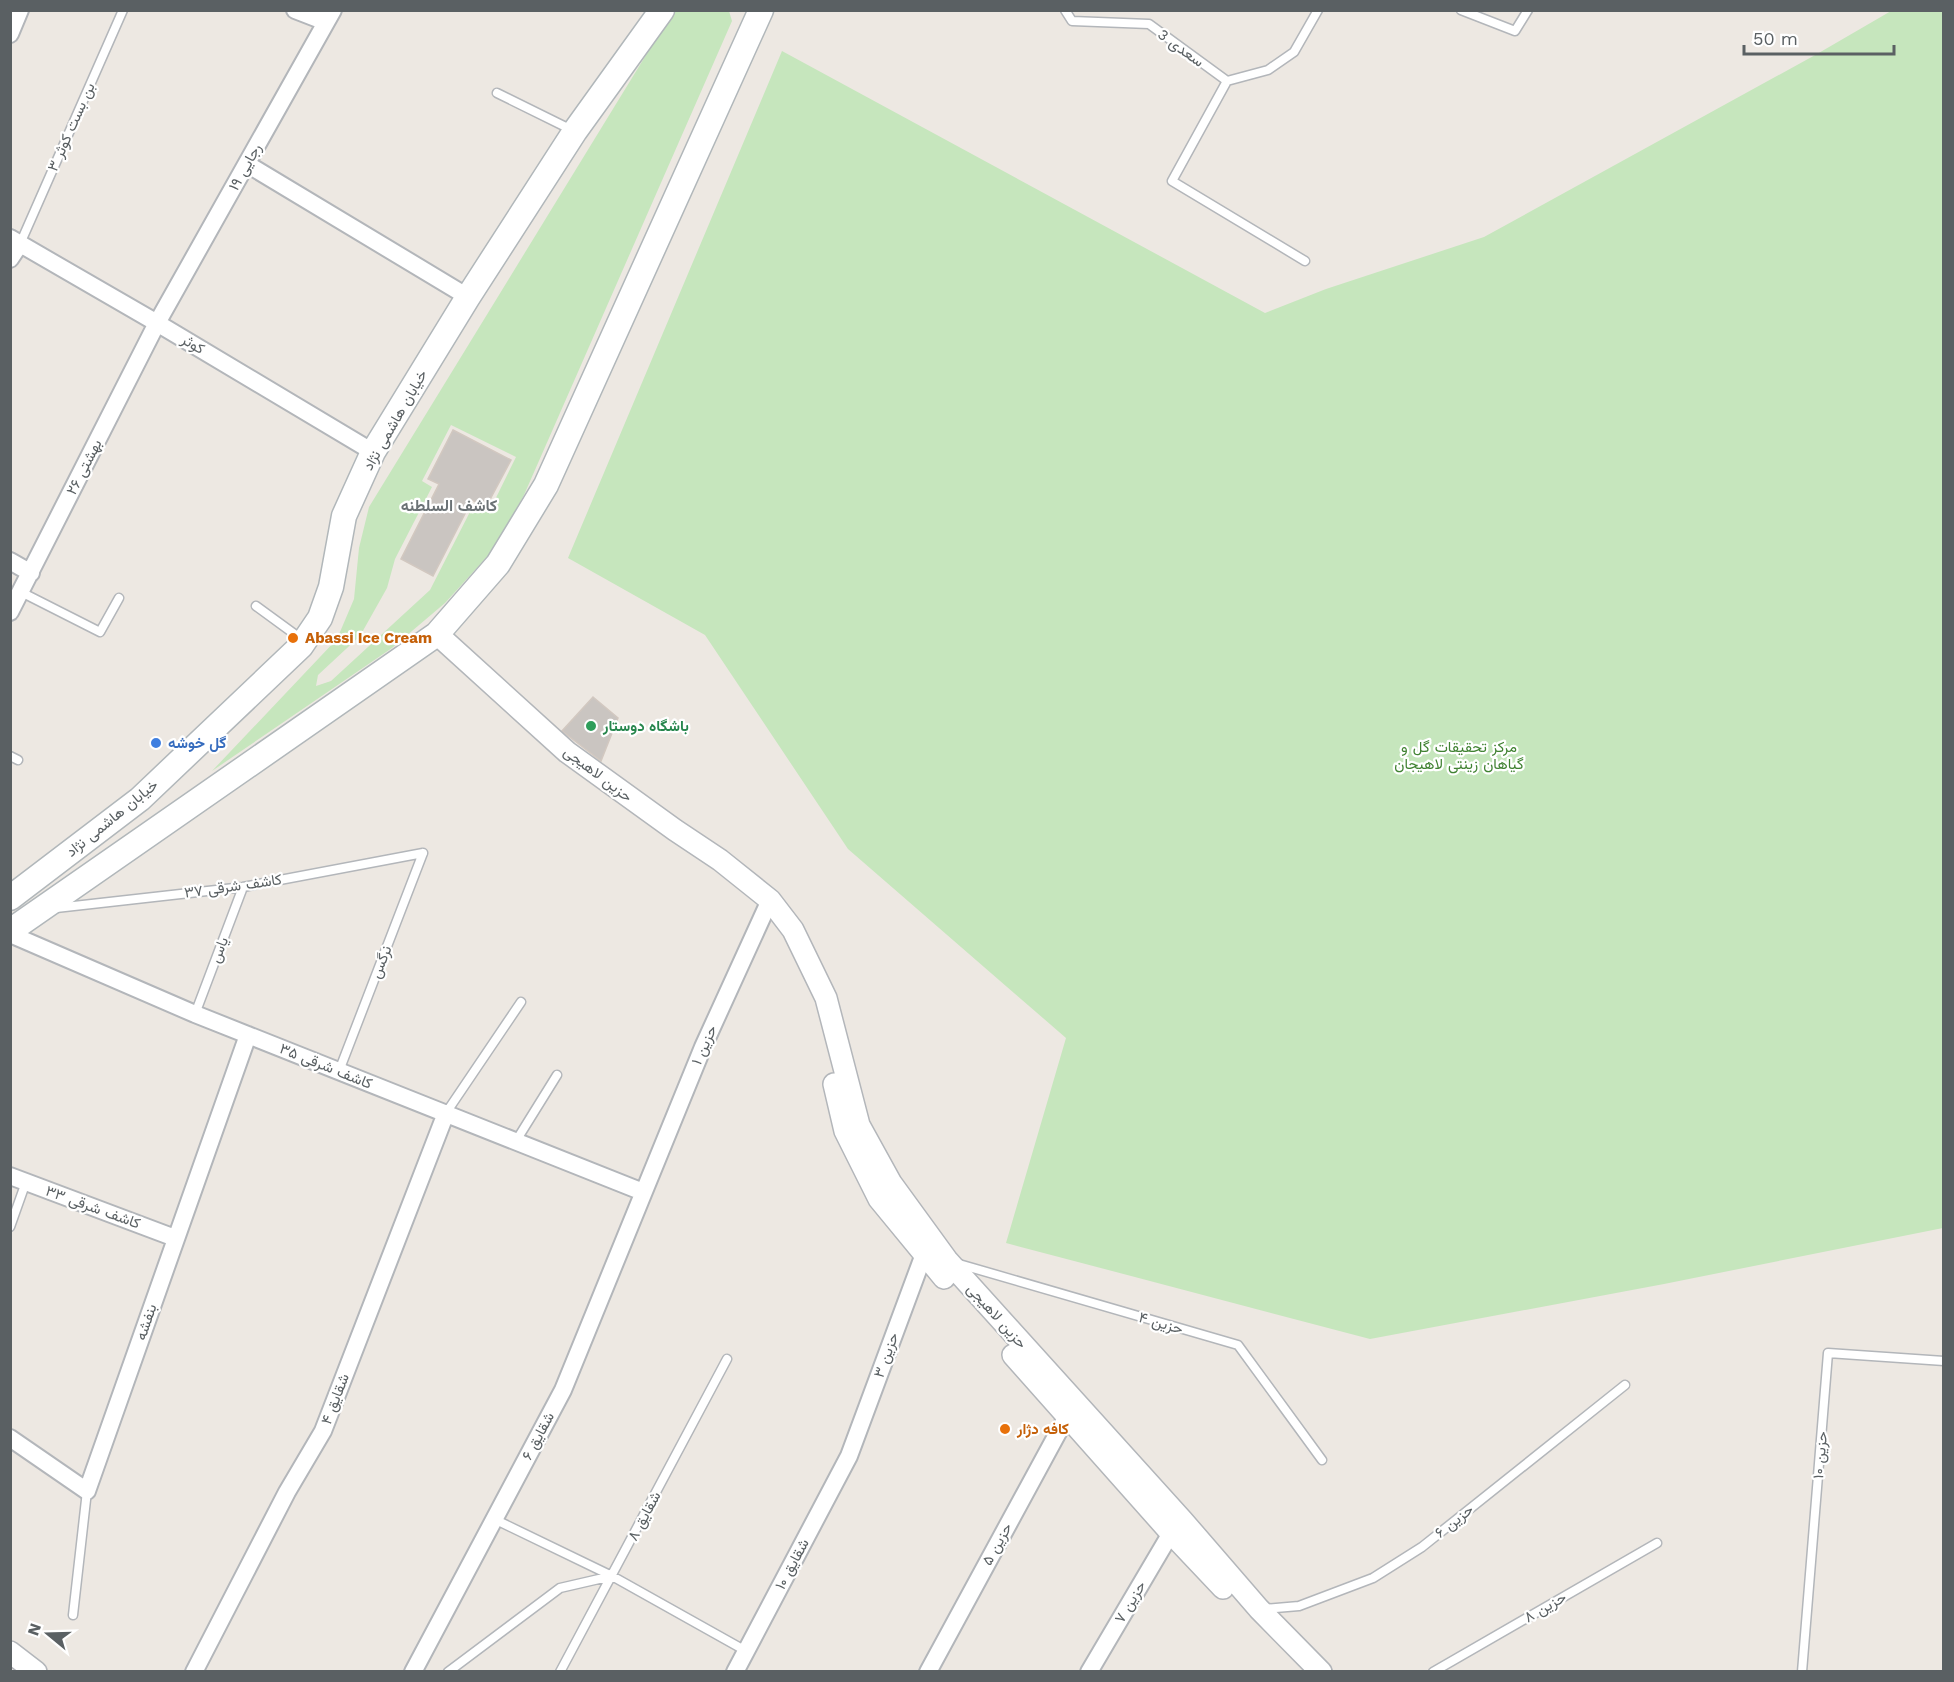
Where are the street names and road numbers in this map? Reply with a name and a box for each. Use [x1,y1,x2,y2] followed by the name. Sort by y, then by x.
[1154,25,1208,72] street label: سعدی 3
[43,80,100,175] street label: بن بست کوثر ۳
[225,140,266,194] street label: رجایی ۱۹
[177,330,208,358] street label: کوثر
[359,367,432,474] street label: خیابان هاشمی نژاد
[62,436,107,498] street label: بهشتی ۲۶
[560,742,636,806] street label: حزین لاهیجی
[62,775,162,861] street label: خیابان هاشمی نژاد
[183,870,283,903] street label: کاشف شرقی ۳۷
[206,934,233,966] street label: یاس
[367,943,396,981] street label: نرگس
[687,1022,722,1068] street label: حزین ۱
[277,1039,375,1094] street label: کاشف شرقی ۳۵
[43,1182,143,1234] street label: کاشف شرقی ۳۳
[962,1280,1031,1353] street label: حزین لاهیجی
[131,1301,161,1343] street label: بنفشه
[1136,1308,1185,1339] street label: حزین ۴
[870,1330,903,1380] street label: حزین ۳
[317,1371,354,1427] street label: شقایق ۴
[518,1409,559,1464] street label: شقایق ۶
[1809,1430,1832,1480] street label: حزین ۱۰
[624,1488,665,1544] street label: شقایق ۸
[1431,1500,1478,1543] street label: حزین ۶
[978,1520,1017,1569] street label: حزین ۵
[771,1535,814,1593] street label: شقایق ۱۰
[1110,1578,1150,1627] street label: حزین ۷
[1521,1588,1570,1627] street label: حزین ۸

